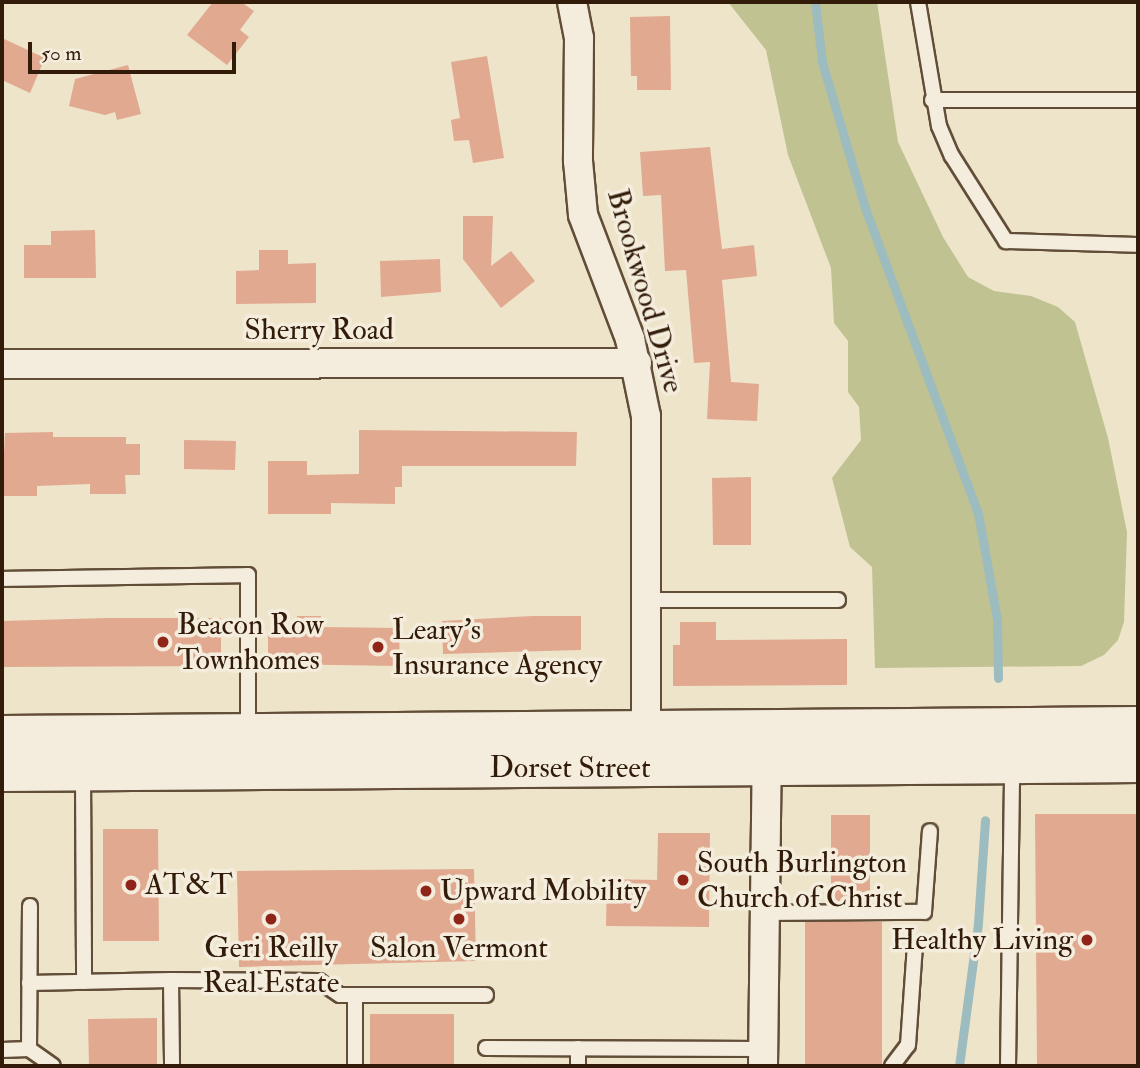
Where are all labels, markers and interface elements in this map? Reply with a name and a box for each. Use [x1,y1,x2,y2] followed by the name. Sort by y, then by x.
[32,28,240,72] scale bar
[41,40,82,67] text: 50 m
[599,185,691,397] street label: Brookwood Drive
[244,312,394,348] street label: Sherry Road
[177,607,324,678] place label: Beacon Row Townhomes
[392,612,602,682] place label: Leary's Insurance Agency
[155,634,171,650] marker: Beacon Row Townhomes
[370,639,386,655] marker: Leary's Insurance Agency
[489,750,651,786] street label: Dorset Street
[697,845,907,916] place label: South Burlington Church of Christ
[145,867,233,903] place label: AT&T
[675,872,691,888] marker: South Burlington Church of Christ
[440,873,646,909] place label: Upward Mobility
[123,877,139,893] marker: AT&T
[418,883,434,899] marker: Upward Mobility
[263,911,279,927] marker: Geri Reilly Real Estate
[451,911,467,927] marker: Salon Vermont
[891,922,1073,958] place label: Healthy Living
[203,930,339,1000] place label: Geri Reilly Real Estate
[370,930,548,966] place label: Salon Vermont
[1079,932,1095,948] marker: Healthy Living

